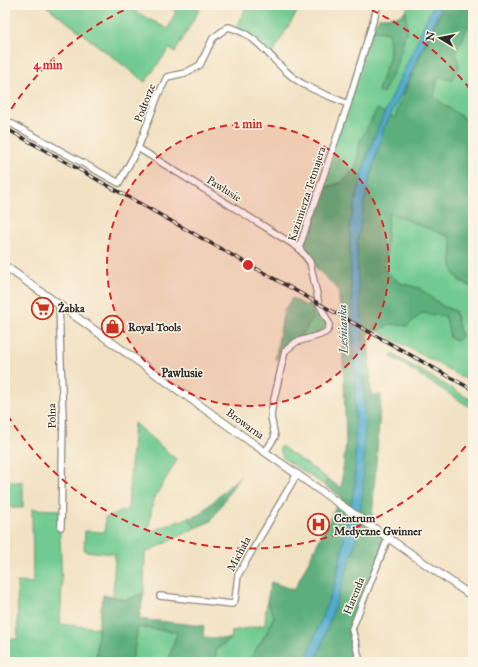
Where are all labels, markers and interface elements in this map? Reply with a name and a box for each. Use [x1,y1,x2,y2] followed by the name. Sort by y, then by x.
[420,18,460,58] north arrow
[423,30,438,42] text: N
[33,58,63,73] text: 4 min
[132,81,158,124] street label: Podtorze
[234,117,263,131] text: 2 min
[286,145,329,243] street label: Kazimierza Tetmajera
[204,173,244,205] street label: Pawlusie
[241,258,255,272] centre of rings
[29,295,55,321] supermarket icon: Żabka
[58,301,85,315] place label: Żabka
[335,304,351,355] water label: Leśnianka
[99,314,125,340] shop icon: Royal Tools
[128,321,181,335] place label: Royal Tools
[161,366,203,380] district label: Pawlusie
[45,403,59,429] street label: Polna
[224,406,267,442] street label: Browarna
[306,511,332,537] hospital icon: Centrum Medyczne Gwinner
[334,512,423,539] place label: Centrum Medyczne Gwinner
[224,534,254,574] street label: Michała
[341,575,367,616] street label: Harenda

